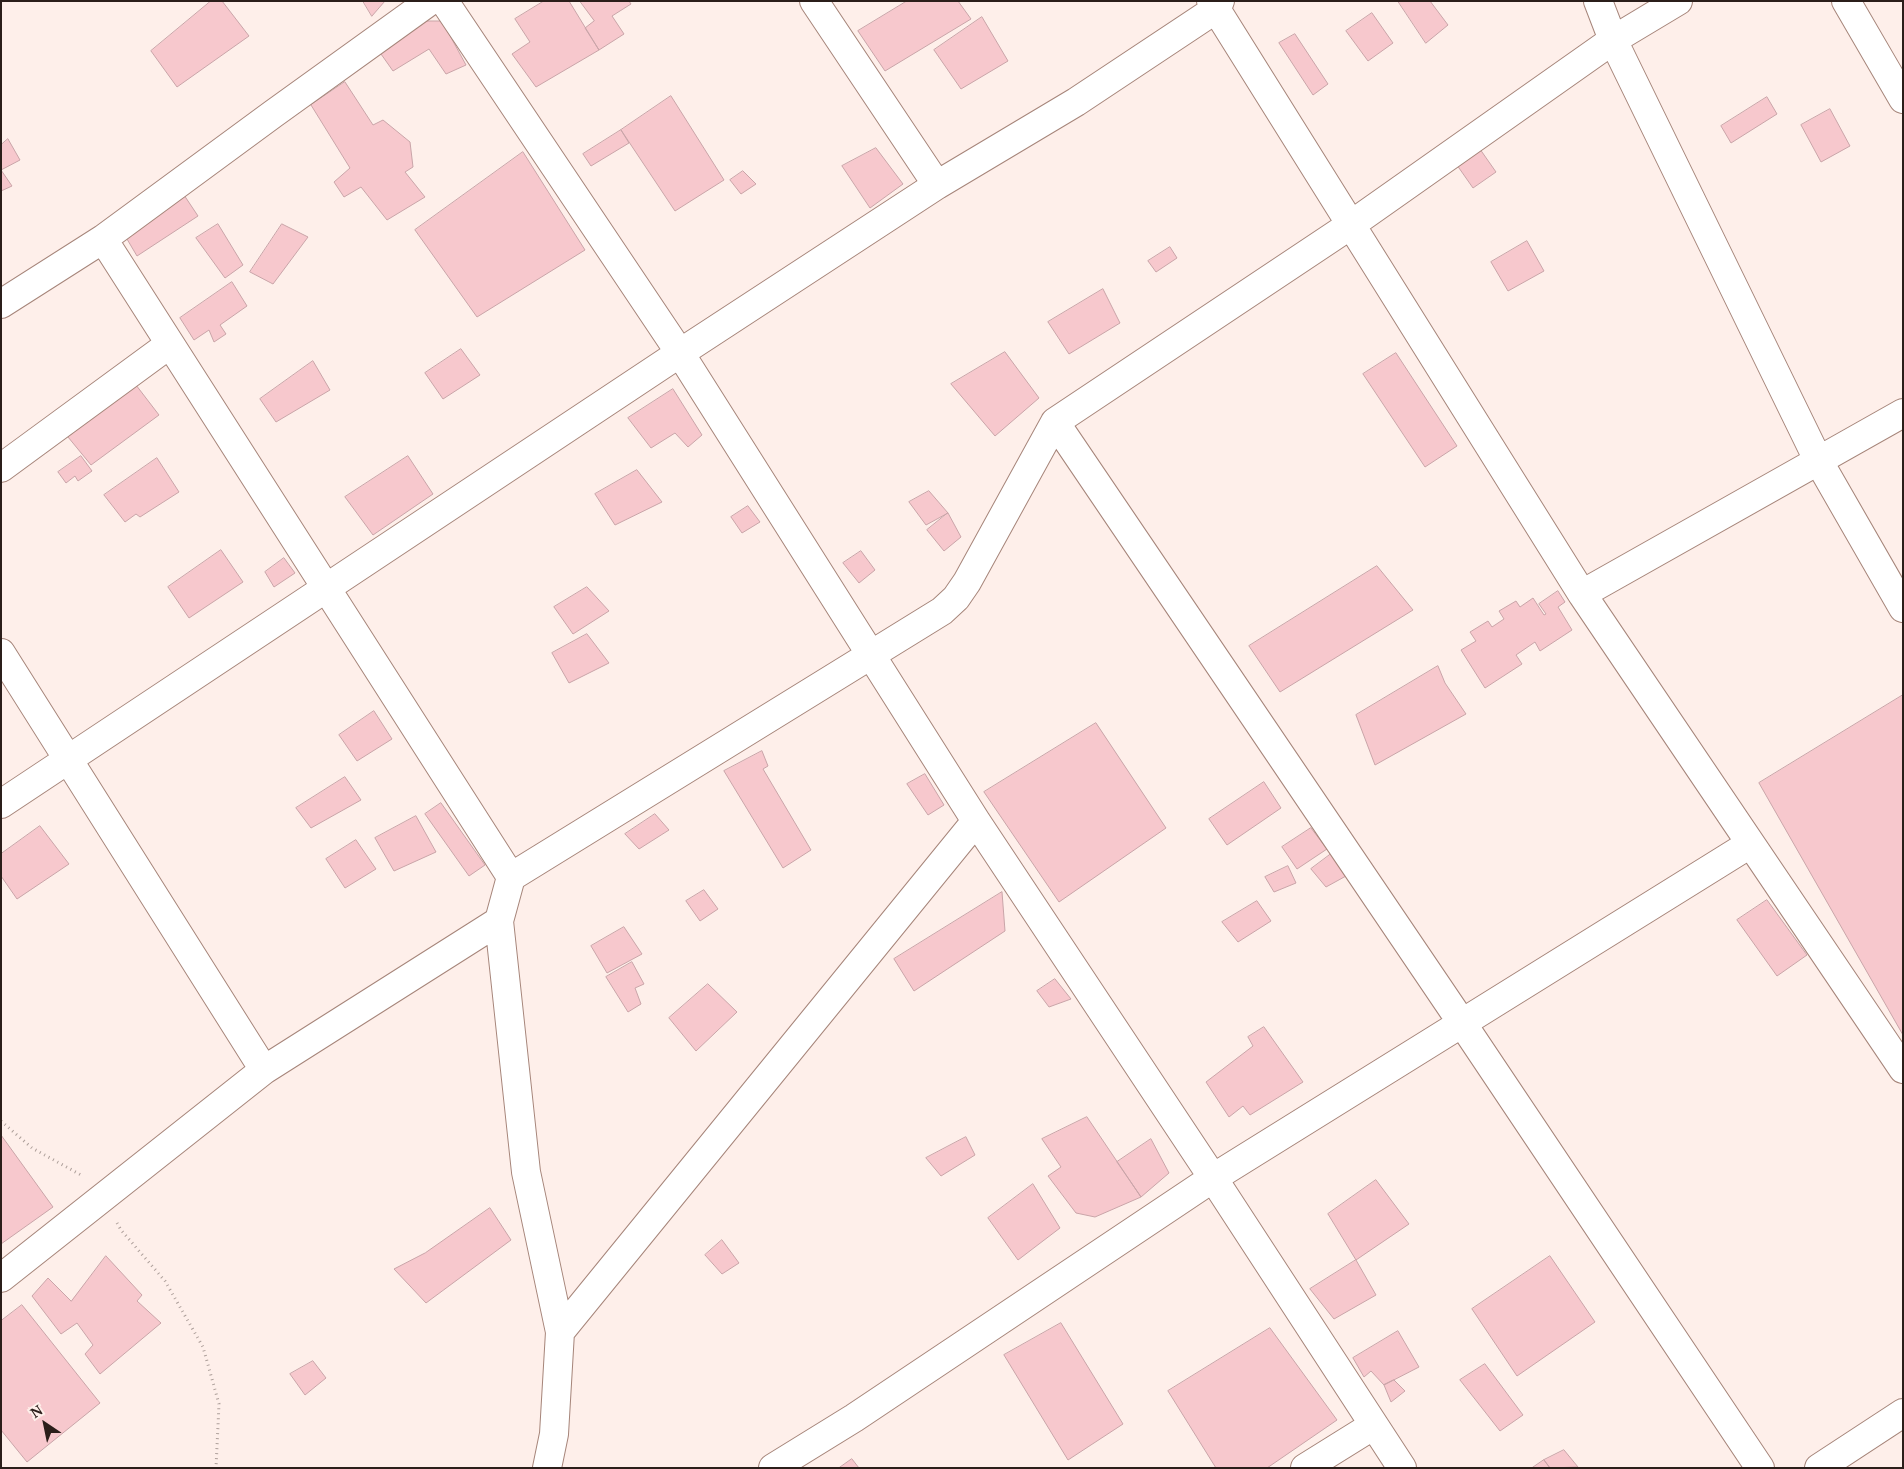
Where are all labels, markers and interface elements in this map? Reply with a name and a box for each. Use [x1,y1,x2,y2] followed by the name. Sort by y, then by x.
[20,1399,70,1449] north arrow
[26,1400,46,1422] text: N

